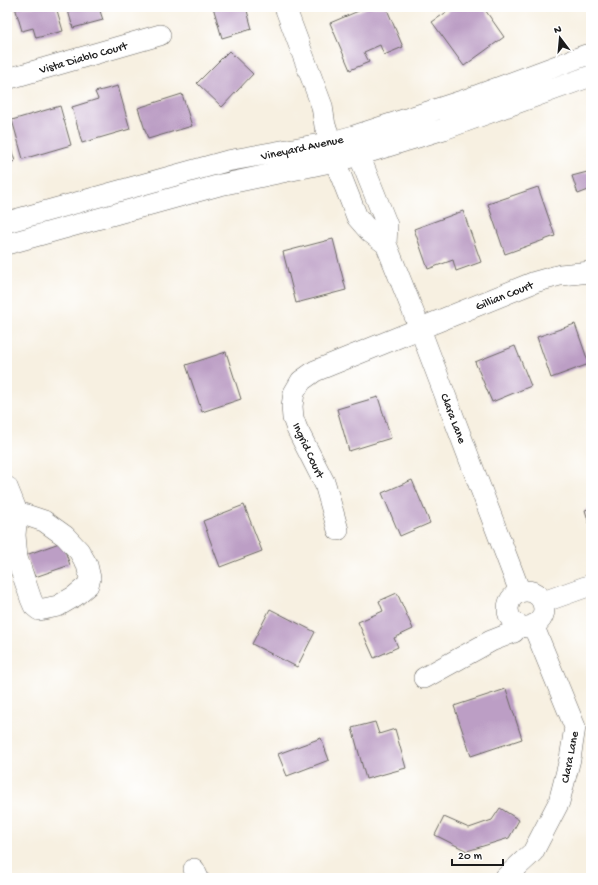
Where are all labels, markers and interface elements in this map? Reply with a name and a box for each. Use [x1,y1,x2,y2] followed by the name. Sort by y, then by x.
[540,18,580,58] north arrow
[553,24,563,37] text: N
[37,39,130,78] street label: Vista Diablo Court
[259,133,346,165] street label: Vineyard Avenue
[474,279,537,315] street label: Gillian Court
[436,392,468,446] street label: Clara Lane
[288,421,327,482] street label: Ingrid Court
[559,729,583,784] street label: Clara Lane
[452,841,503,867] scale bar
[458,850,483,864] text: 20 m

